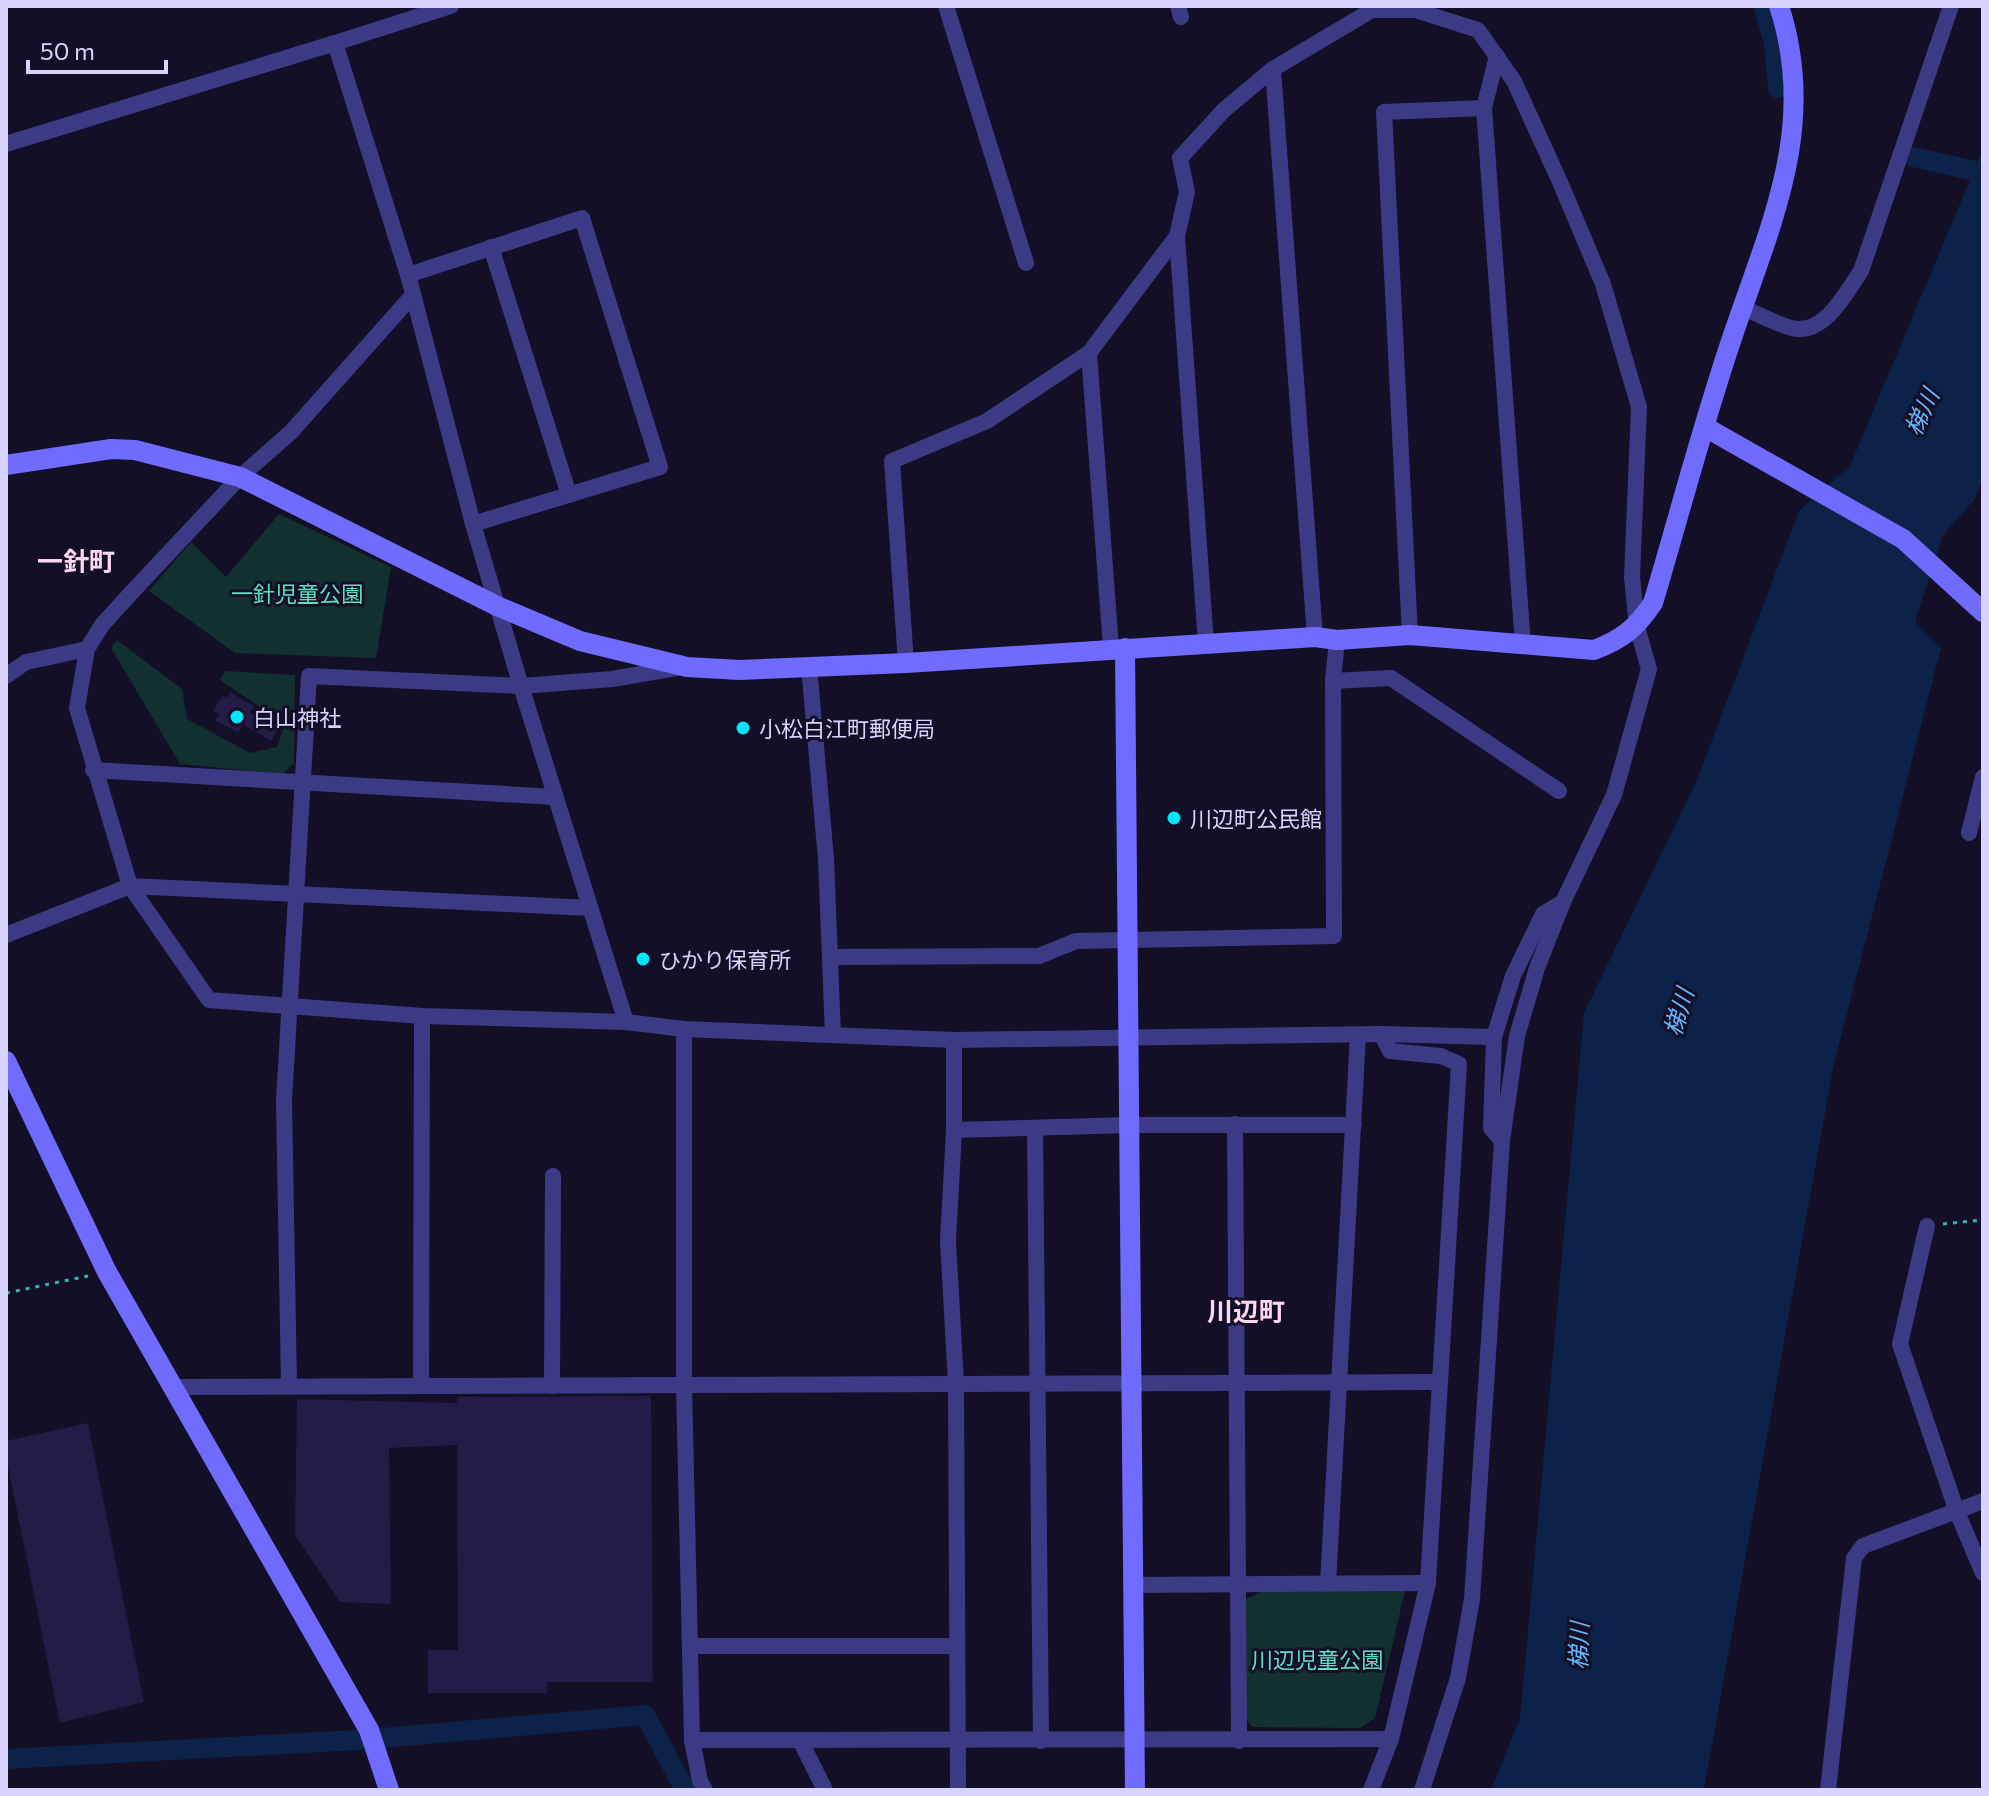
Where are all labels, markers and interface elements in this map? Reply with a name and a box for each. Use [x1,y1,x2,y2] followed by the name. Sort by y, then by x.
[28,24,166,74] scale bar
[40,36,95,65] text: 50 m
[1898,381,1946,440] water label: 梯川
[37,545,115,576] district label: 一針町
[231,580,363,607] park label: 一針児童公園
[253,704,341,731] place label: 白山神社
[228,708,246,726] marker: 白山神社
[759,715,935,742] place label: 小松白江町郵便局
[734,719,752,737] marker: 小松白江町郵便局
[1190,805,1322,832] place label: 川辺町公民館
[1165,809,1183,827] marker: 川辺町公民館
[659,946,791,973] place label: ひかり保育所
[634,950,652,968] marker: ひかり保育所
[1657,982,1700,1039] water label: 梯川
[1207,1295,1285,1326] district label: 川辺町
[1563,1619,1593,1670] water label: 梯川
[1251,1646,1383,1673] park label: 川辺児童公園

